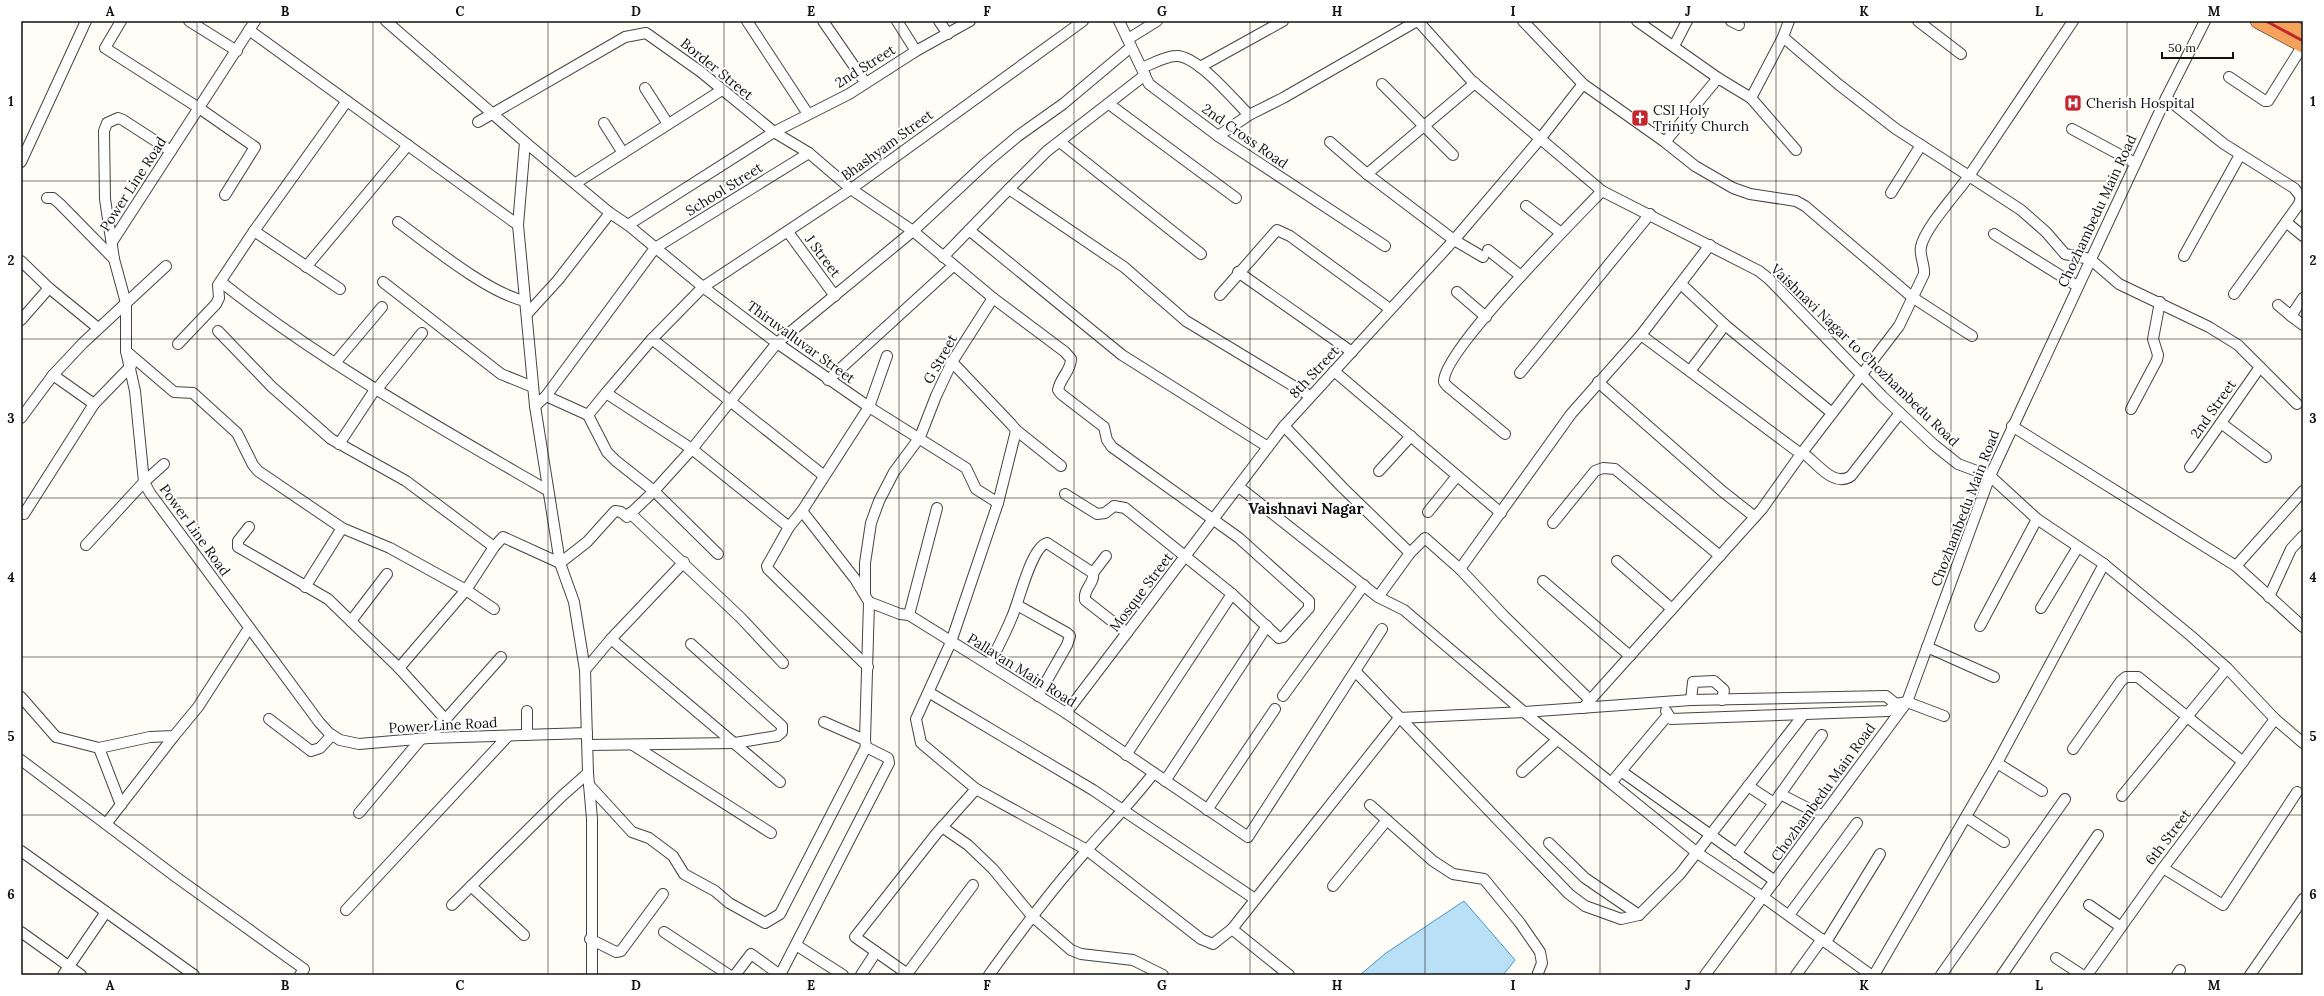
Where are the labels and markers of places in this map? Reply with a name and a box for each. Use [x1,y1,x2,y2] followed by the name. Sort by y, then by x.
[2063,93,2083,113] hospital icon: Cherish Hospital
[2086,94,2195,112] place label: Cherish Hospital
[1653,101,1749,135] place label: CSI Holy Trinity Church
[1630,108,1650,128] church icon: CSI Holy Trinity Church

